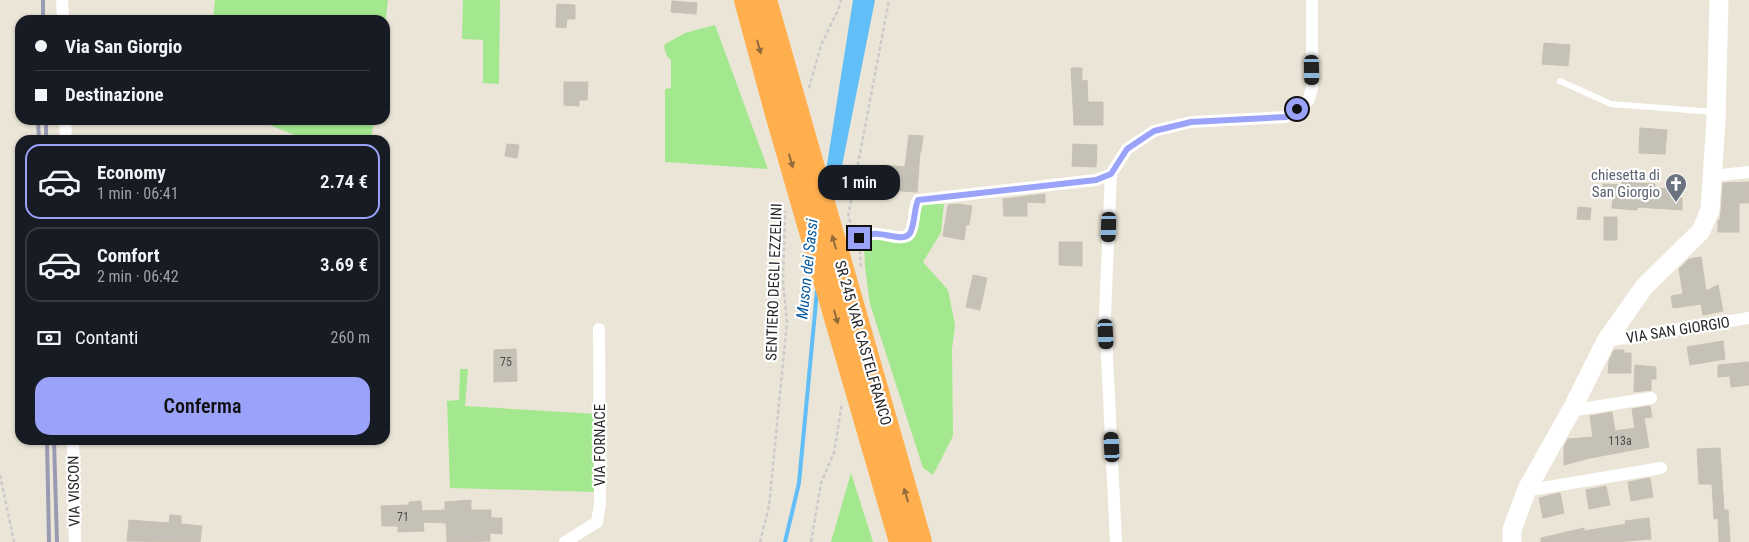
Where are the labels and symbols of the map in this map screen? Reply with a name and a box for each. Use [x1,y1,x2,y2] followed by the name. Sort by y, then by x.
[756,40,764,55] one-way arrow
[1304,55,1319,85] car
[1286,98,1308,120] route start
[787,153,795,168] one-way arrow
[818,166,900,200] callout: 1 min
[1591,166,1660,201] place label: chiesetta di San Giorgio
[1664,172,1688,203] church icon: chiesetta di San Giorgio
[762,203,786,361] street label: SENTIERO DEGLI EZZELINI
[1100,212,1117,242] car
[792,218,822,320] water label: Muson dei Sassi
[848,227,870,249] route end
[830,235,838,250] one-way arrow
[831,258,895,428] street label: SR 245 VAR CASTELFRANCO
[832,309,840,324] one-way arrow
[1625,313,1731,347] street label: VIA SAN GIORGIO
[1097,319,1114,349] car
[500,355,512,369] house number: 75
[591,404,609,486] street label: VIA FORNACE
[1103,432,1120,462] car
[1608,434,1632,448] house number: 113a
[64,455,84,527] street label: VIA VISCON
[902,488,910,503] one-way arrow
[397,510,409,524] house number: 71

